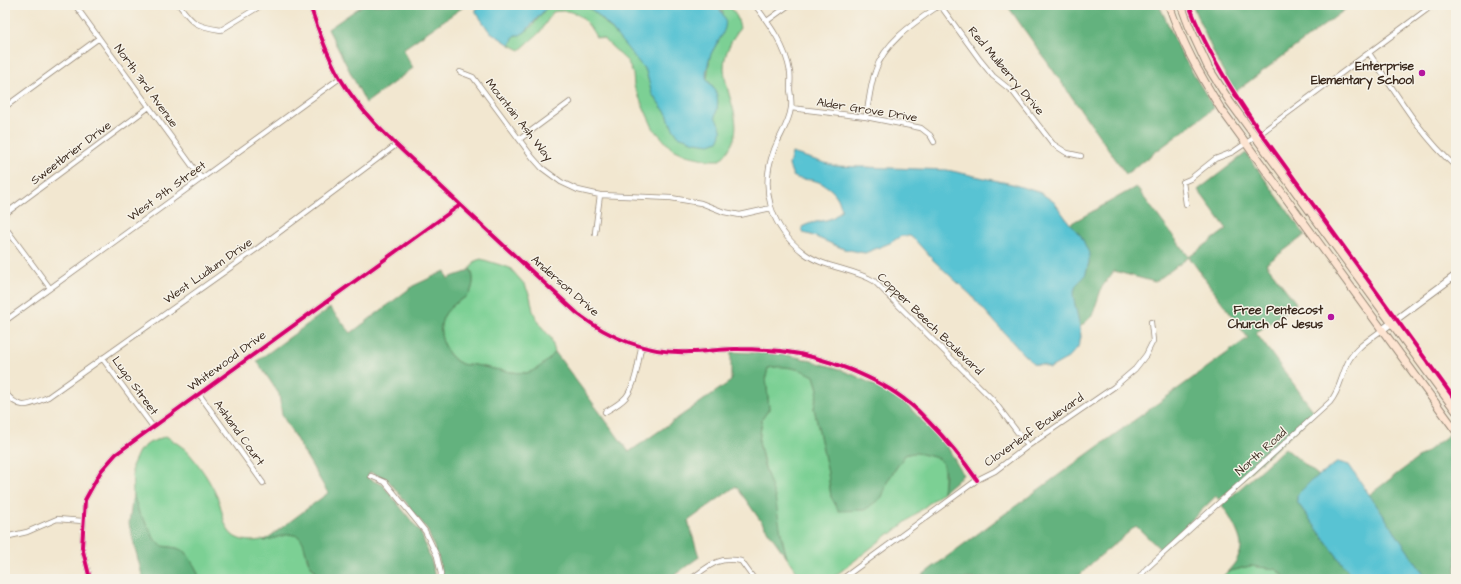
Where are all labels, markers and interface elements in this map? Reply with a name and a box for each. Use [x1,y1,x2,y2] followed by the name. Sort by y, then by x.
[963,23,1048,120] street label: Red Mulberry Drive
[110,41,182,132] street label: North 3rd Avenue
[1311,58,1415,90] place label: Enterprise Elementary School
[1417,68,1427,78] marker: Enterprise Elementary School
[480,75,557,166] street label: Mountain Ash Way
[815,94,919,126] street label: Alder Grove Drive
[27,117,115,189] street label: Sweetbrier Drive
[124,157,210,225] street label: West 9th Street
[160,234,256,308] street label: West Ludlum Drive
[527,252,603,321] street label: Anderson Drive
[873,269,987,379] street label: Copper Beech Boulevard
[1228,302,1323,333] place label: Free Pentecost Church of Jesus
[1326,312,1336,322] marker: Free Pentecost Church of Jesus
[184,326,270,395] street label: Whitewood Drive
[107,353,162,420] street label: Lugo Street
[981,389,1087,471] street label: Cloverleaf Boulevard
[209,397,269,469] street label: Ashland Court
[1232,424,1290,480] street label: North Road

